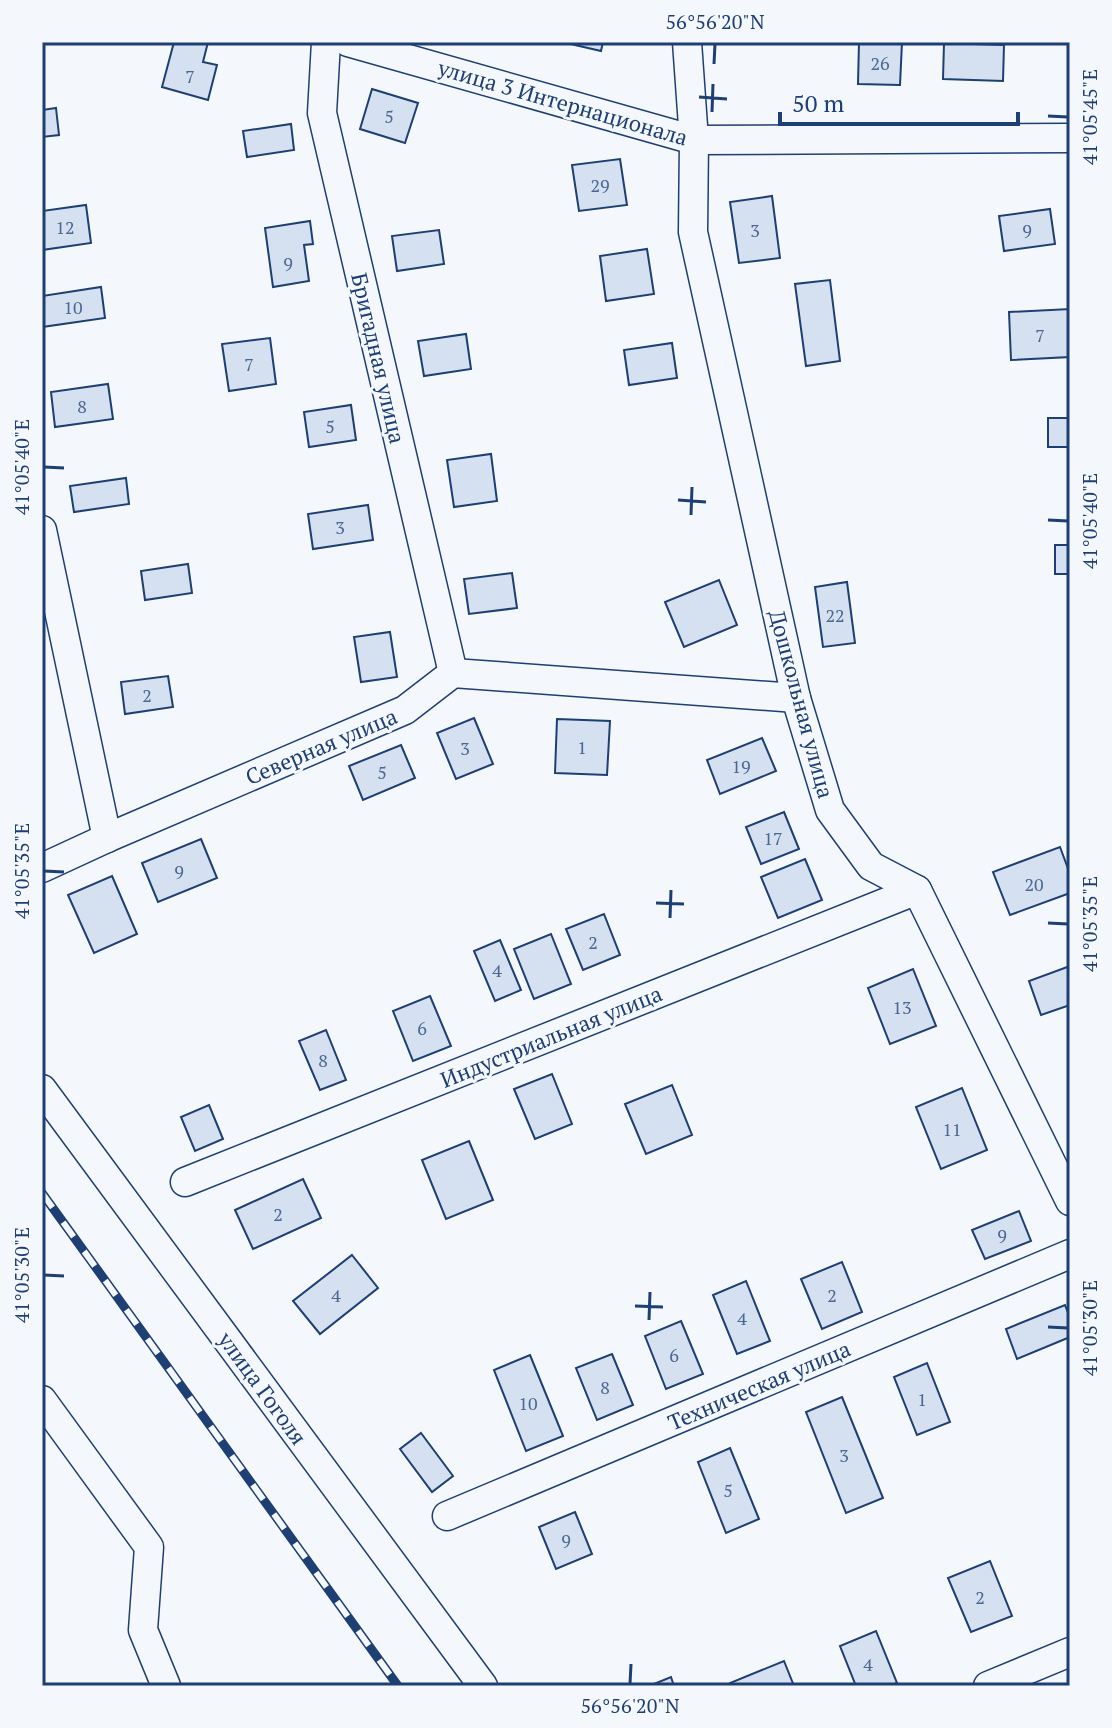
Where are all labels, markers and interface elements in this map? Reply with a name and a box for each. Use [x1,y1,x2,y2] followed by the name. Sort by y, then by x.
[665,8,765,35] text: 56°56'20"N
[870,51,890,75] house number: 26
[434,52,691,152] street label: улица 3 Интернационала
[185,64,195,88] house number: 7
[1076,69,1103,165] text: 41°05'45"E
[780,76,1018,126] scale bar
[792,87,844,119] text: 50 m
[384,104,394,128] house number: 5
[590,173,610,197] house number: 29
[55,215,75,239] house number: 12
[750,218,760,242] house number: 3
[1022,218,1032,242] house number: 9
[283,251,293,275] house number: 9
[345,270,413,446] street label: Бригадная улица
[63,295,83,319] house number: 10
[1035,323,1045,347] house number: 7
[244,352,254,376] house number: 7
[77,394,87,418] house number: 8
[325,414,335,438] house number: 5
[8,419,35,515] text: 41°05'40"E
[1076,473,1103,569] text: 41°05'40"E
[335,515,345,539] house number: 3
[825,603,845,627] house number: 22
[763,607,841,801] street label: Дошкольная улица
[142,683,152,707] house number: 2
[241,701,401,791] street label: Северная улица
[577,735,587,759] house number: 1
[460,736,470,760] house number: 3
[731,754,751,778] house number: 19
[377,760,387,784] house number: 5
[8,823,35,919] text: 41°05'35"E
[763,826,783,850] house number: 17
[174,859,184,883] house number: 9
[1024,872,1044,896] house number: 20
[1076,876,1103,972] text: 41°05'35"E
[588,930,598,954] house number: 2
[492,958,502,982] house number: 4
[436,978,666,1094] street label: Индустриальная улица
[892,995,912,1019] house number: 13
[417,1016,427,1040] house number: 6
[318,1048,328,1072] house number: 8
[942,1117,962,1141] house number: 11
[273,1202,283,1226] house number: 2
[997,1223,1007,1247] house number: 9
[8,1227,35,1323] text: 41°05'30"E
[1076,1280,1103,1376] text: 41°05'30"E
[331,1283,341,1307] house number: 4
[827,1283,837,1307] house number: 2
[737,1306,747,1330] house number: 4
[212,1325,314,1450] street label: улица Гоголя
[663,1333,855,1437] street label: Техническая улица
[669,1343,679,1367] house number: 6
[600,1375,610,1399] house number: 8
[917,1387,927,1411] house number: 1
[518,1391,538,1415] house number: 10
[839,1443,849,1467] house number: 3
[723,1478,733,1502] house number: 5
[561,1528,571,1552] house number: 9
[975,1585,985,1609] house number: 2
[863,1652,873,1676] house number: 4
[580,1692,680,1719] text: 56°56'20"N

